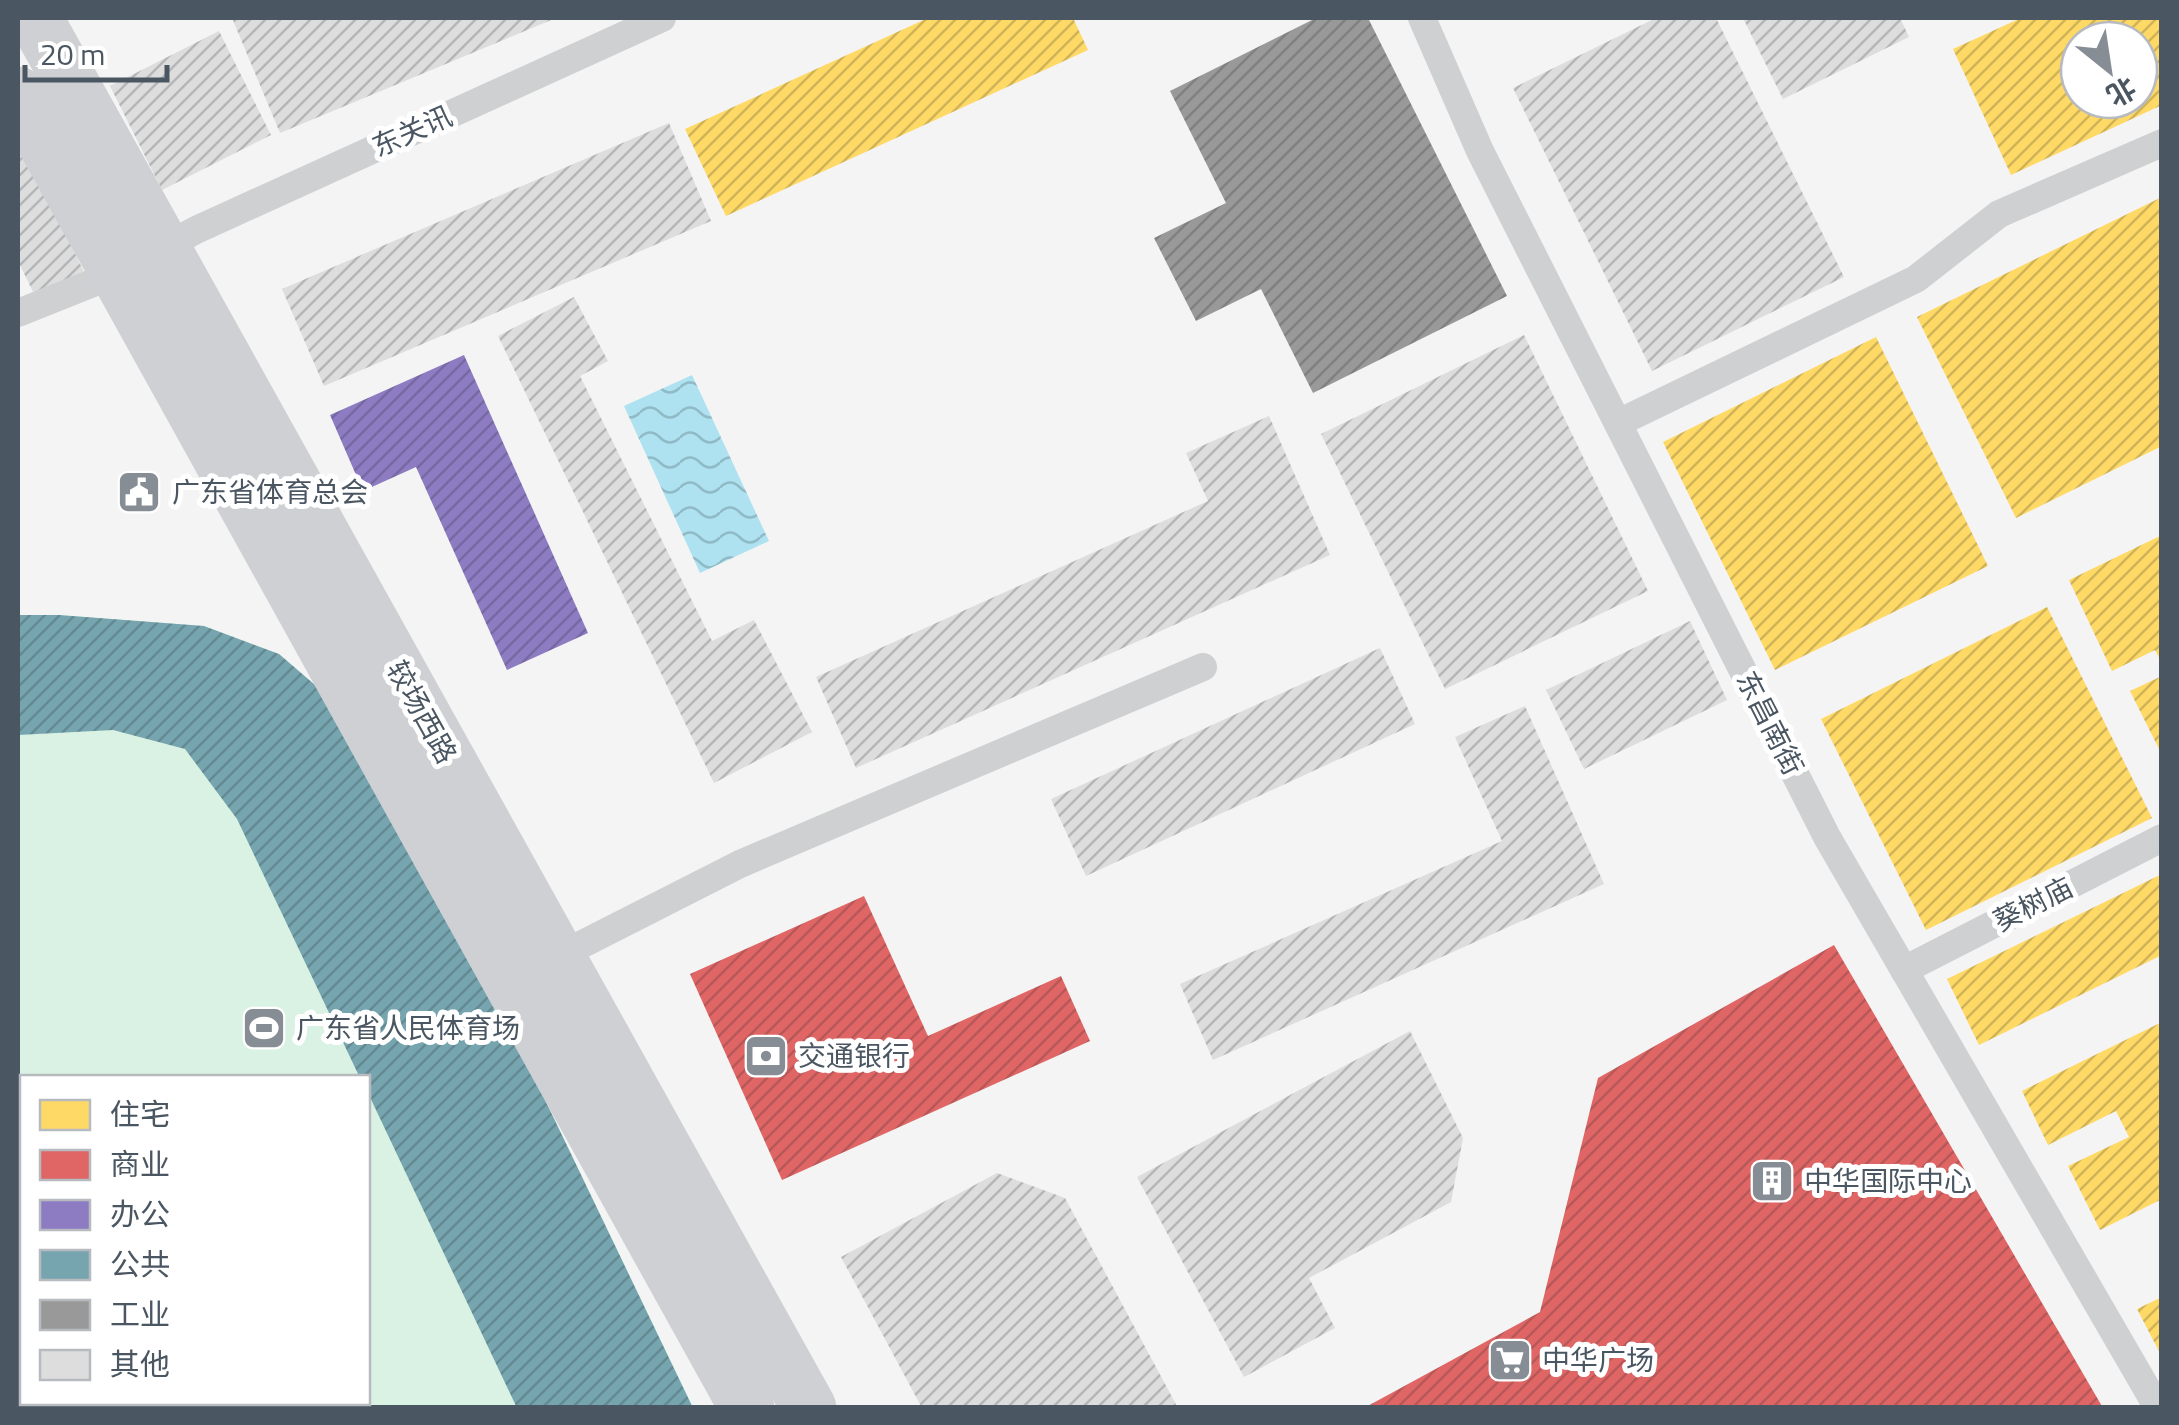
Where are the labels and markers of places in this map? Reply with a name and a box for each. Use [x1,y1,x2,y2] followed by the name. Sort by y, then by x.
[116,469,162,515] public building icon: 广东省体育总会
[172,470,368,513] place label: 广东省体育总会
[241,1005,287,1051] sports icon: 广东省人民体育场
[296,1006,520,1049] place label: 广东省人民体育场
[743,1033,789,1079] bank icon: 交通银行
[798,1034,910,1077] place label: 交通银行
[1749,1158,1795,1204] building icon: 中华国际中心
[1804,1159,1972,1202] place label: 中华国际中心
[1487,1337,1533,1383] supermarket icon: 中华广场
[1542,1338,1654,1381] place label: 中华广场

